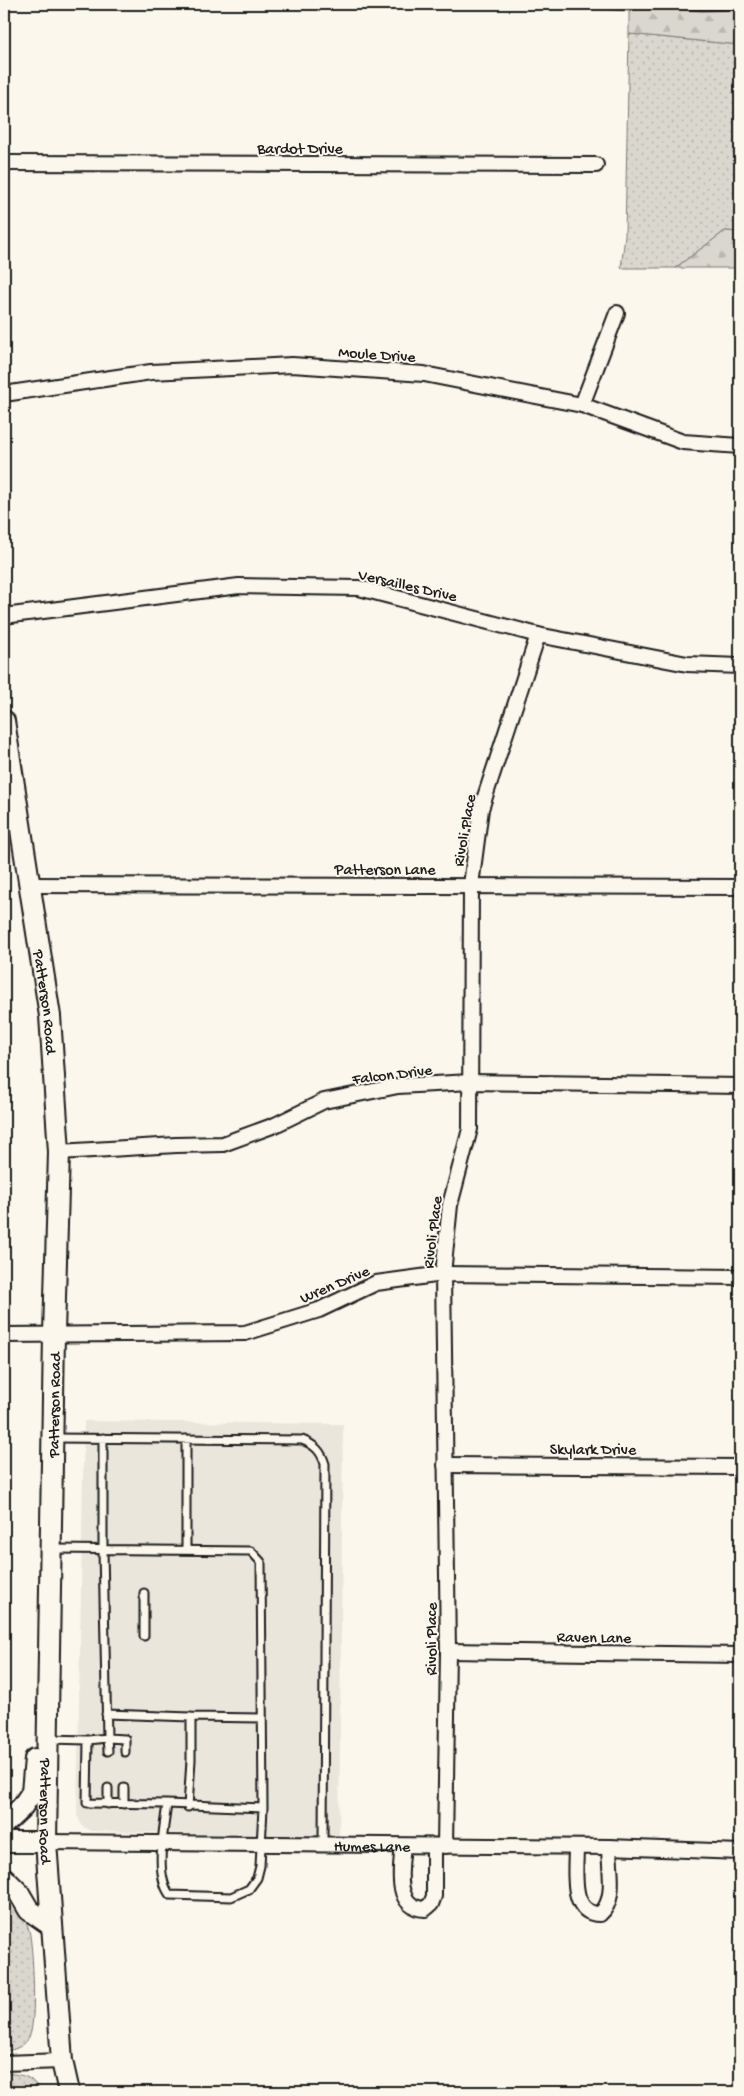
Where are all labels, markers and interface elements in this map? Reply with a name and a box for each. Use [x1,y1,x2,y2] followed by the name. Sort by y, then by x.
[256,141,344,160] street label: Bardot Drive
[338,344,417,369] street label: Moule Drive
[355,567,459,608] street label: Versailles Drive
[451,792,482,868] street label: Rivoli Place
[334,862,436,881] street label: Patterson Lane
[27,948,59,1056] street label: Patterson Road
[350,1062,434,1091] street label: Falcon Drive
[421,1194,448,1270] street label: Rivoli Place
[298,1263,374,1309] street label: Wren Drive
[46,1351,67,1459] street label: Patterson Road
[550,1442,637,1461] street label: Skylark Drive
[424,1602,443,1675] street label: Rivoli Place
[556,1629,632,1650] street label: Raven Lane
[33,1757,54,1866] street label: Patterson Road
[334,1839,411,1858] street label: Humes Lane

